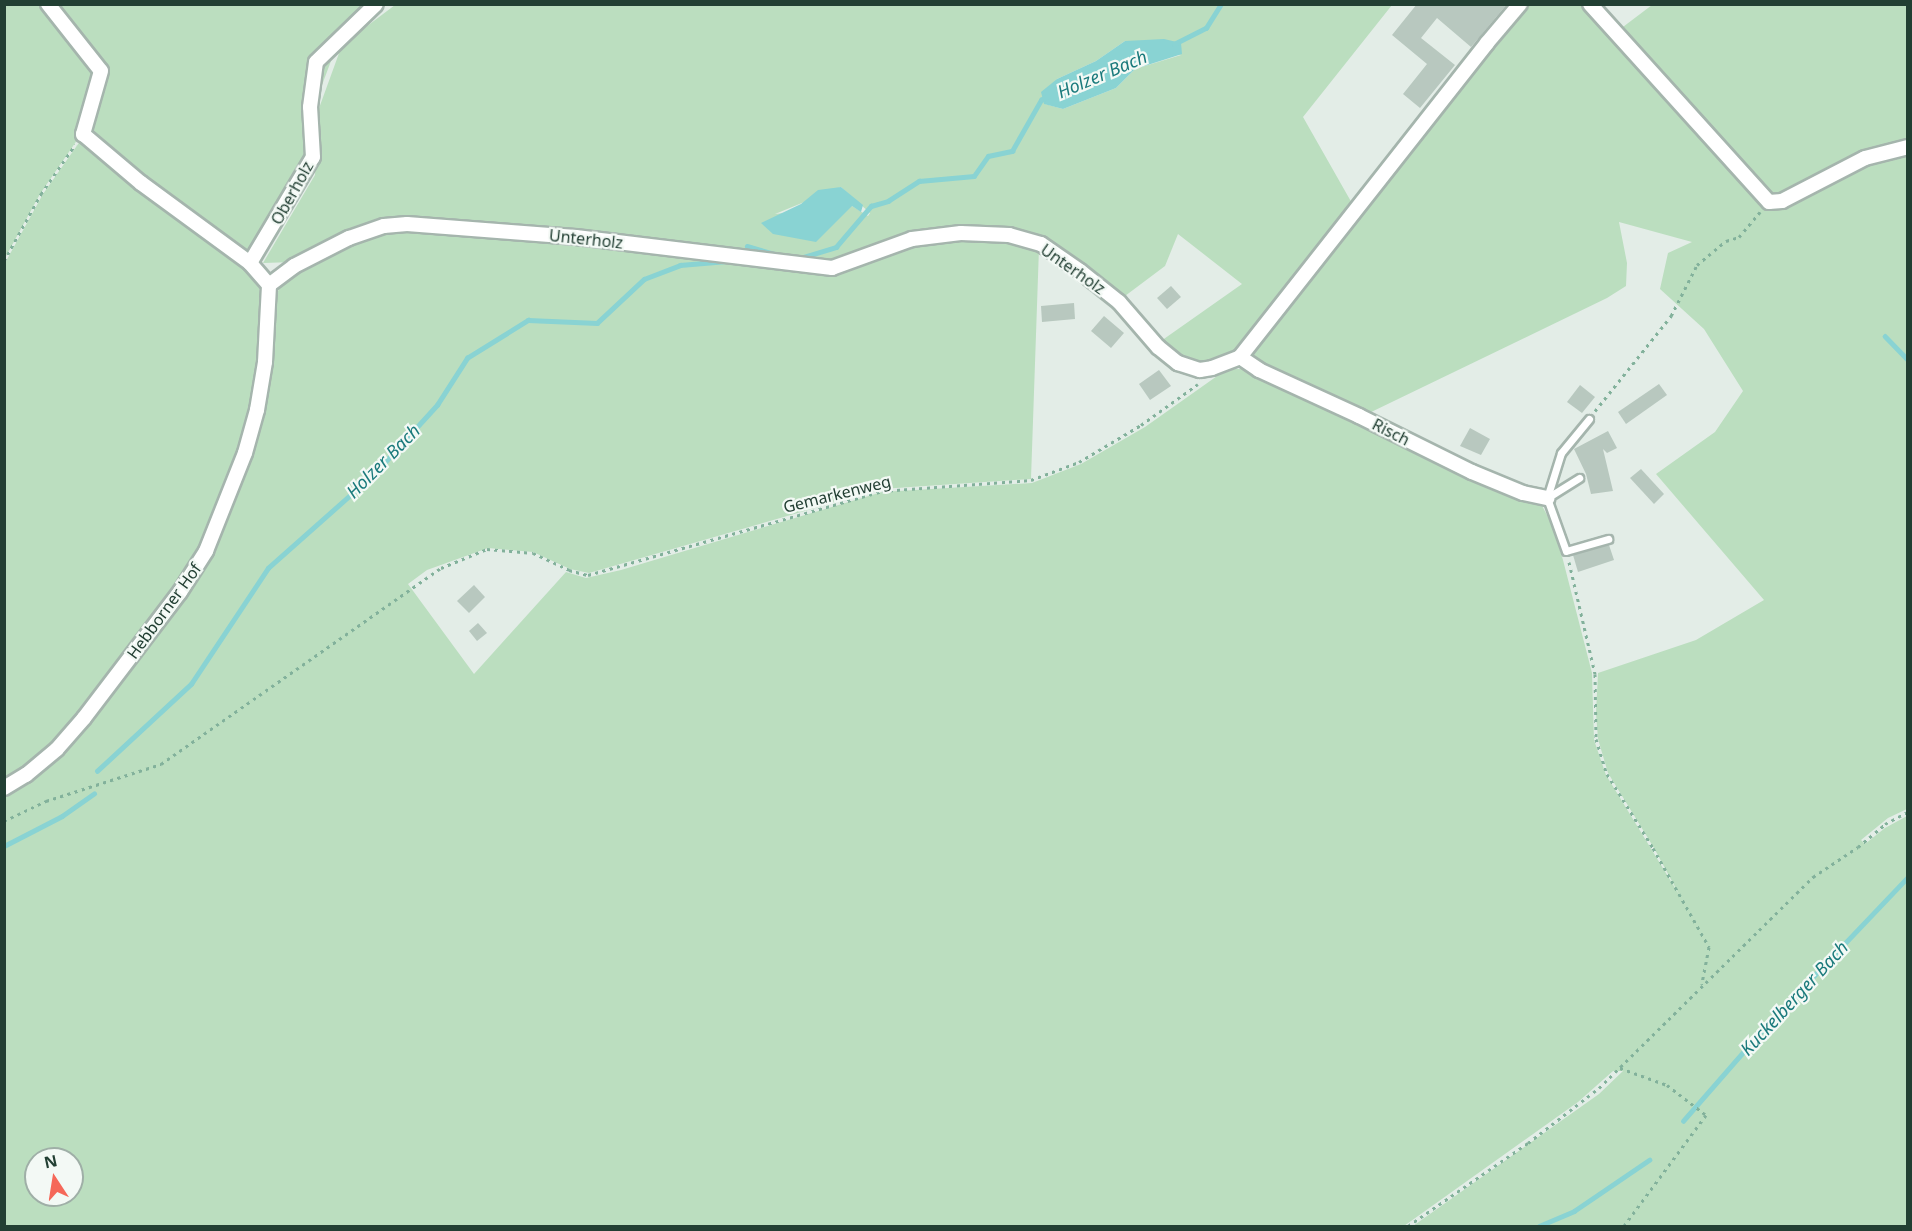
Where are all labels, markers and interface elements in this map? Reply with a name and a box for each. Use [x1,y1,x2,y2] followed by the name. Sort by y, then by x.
[1054,45,1150,103] water label: Holzer Bach
[267,158,317,228] street label: Oberholz
[548,226,624,252] street label: Unterholz
[1037,240,1109,298] street label: Unterholz
[1369,415,1413,449] street label: Risch
[342,420,424,502] water label: Holzer Bach
[781,471,893,517] street label: Gemarkenweg
[123,559,205,663] street label: Hebborner Hof
[1736,936,1852,1060] water label: Kuckelberger Bach
[24,1147,84,1207] north arrow
[42,1149,59,1173] text: N

